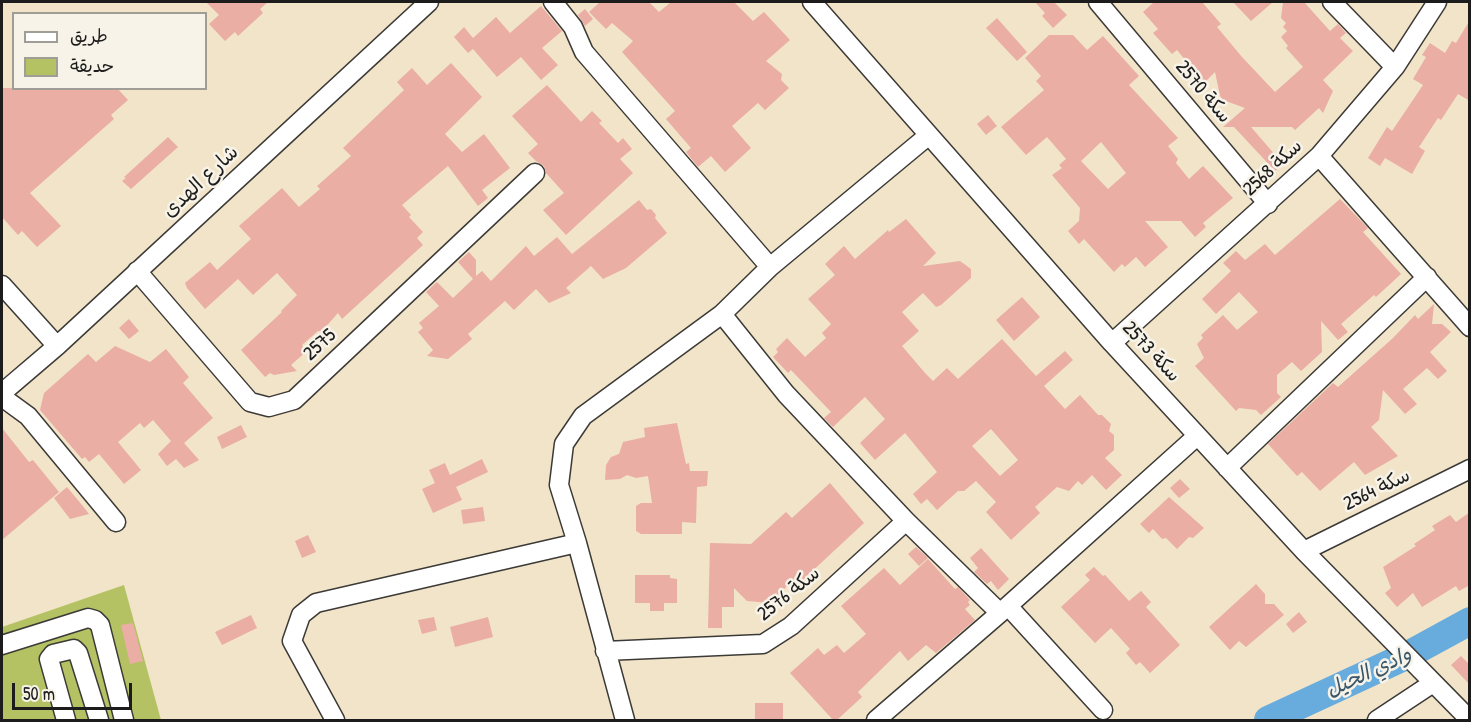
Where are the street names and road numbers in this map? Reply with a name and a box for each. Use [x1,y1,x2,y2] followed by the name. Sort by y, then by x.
[1170,56,1236,128] street label: سكة 2570
[1238,135,1308,201] street label: سكة 2568
[158,141,244,223] street label: شارع الهدى
[1117,317,1185,387] street label: سكة 2573
[299,324,341,366] street label: 2575
[1340,464,1414,516] street label: سكة 2564
[753,562,825,626] street label: سكة 2576

